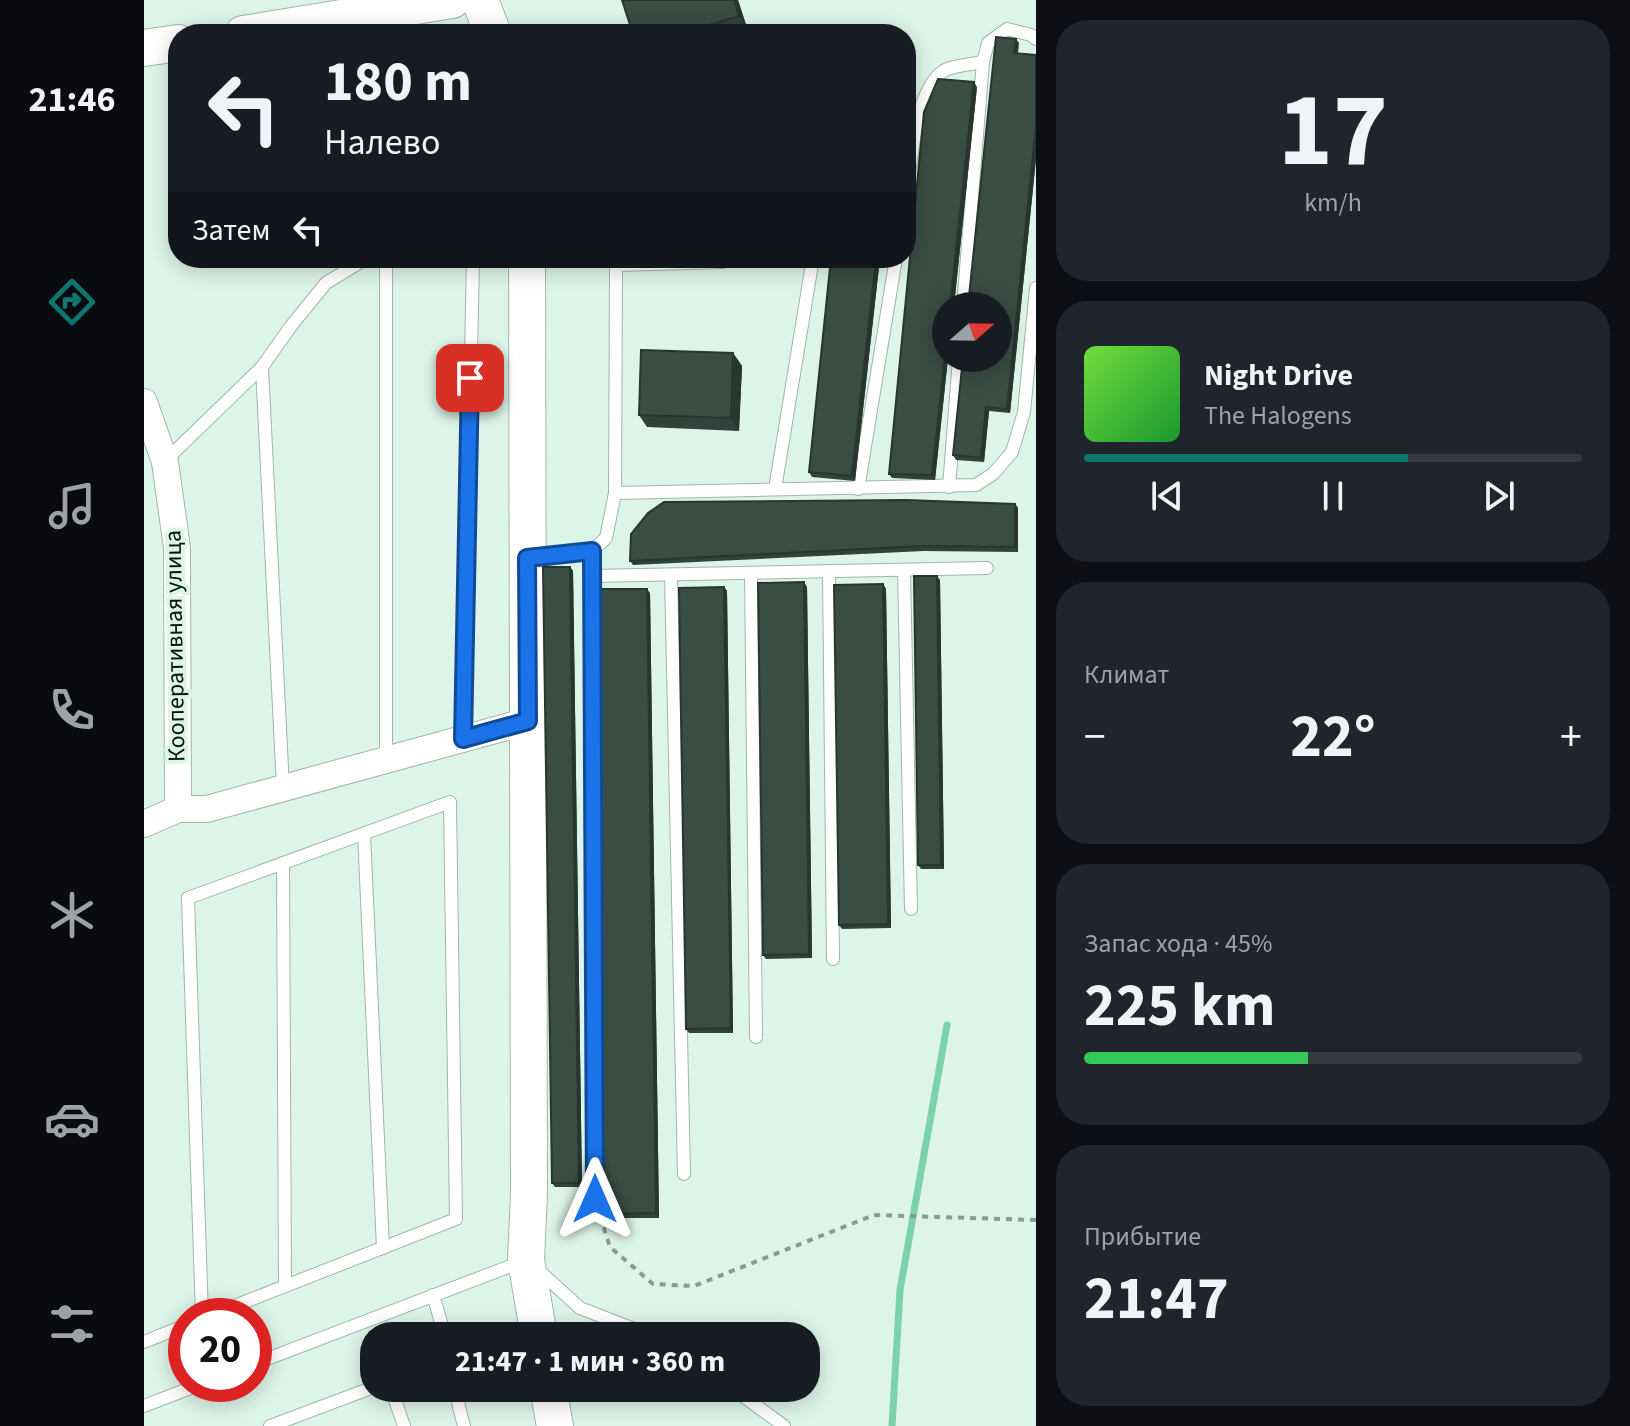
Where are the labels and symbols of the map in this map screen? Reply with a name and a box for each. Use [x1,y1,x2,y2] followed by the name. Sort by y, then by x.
[932,292,1012,372] north arrow
[436,344,504,412] pin
[155,530,195,762] street label: Кооперативная улица
[553,1157,637,1241] position arrow
[168,1298,272,1402] speed limit sign: 20

